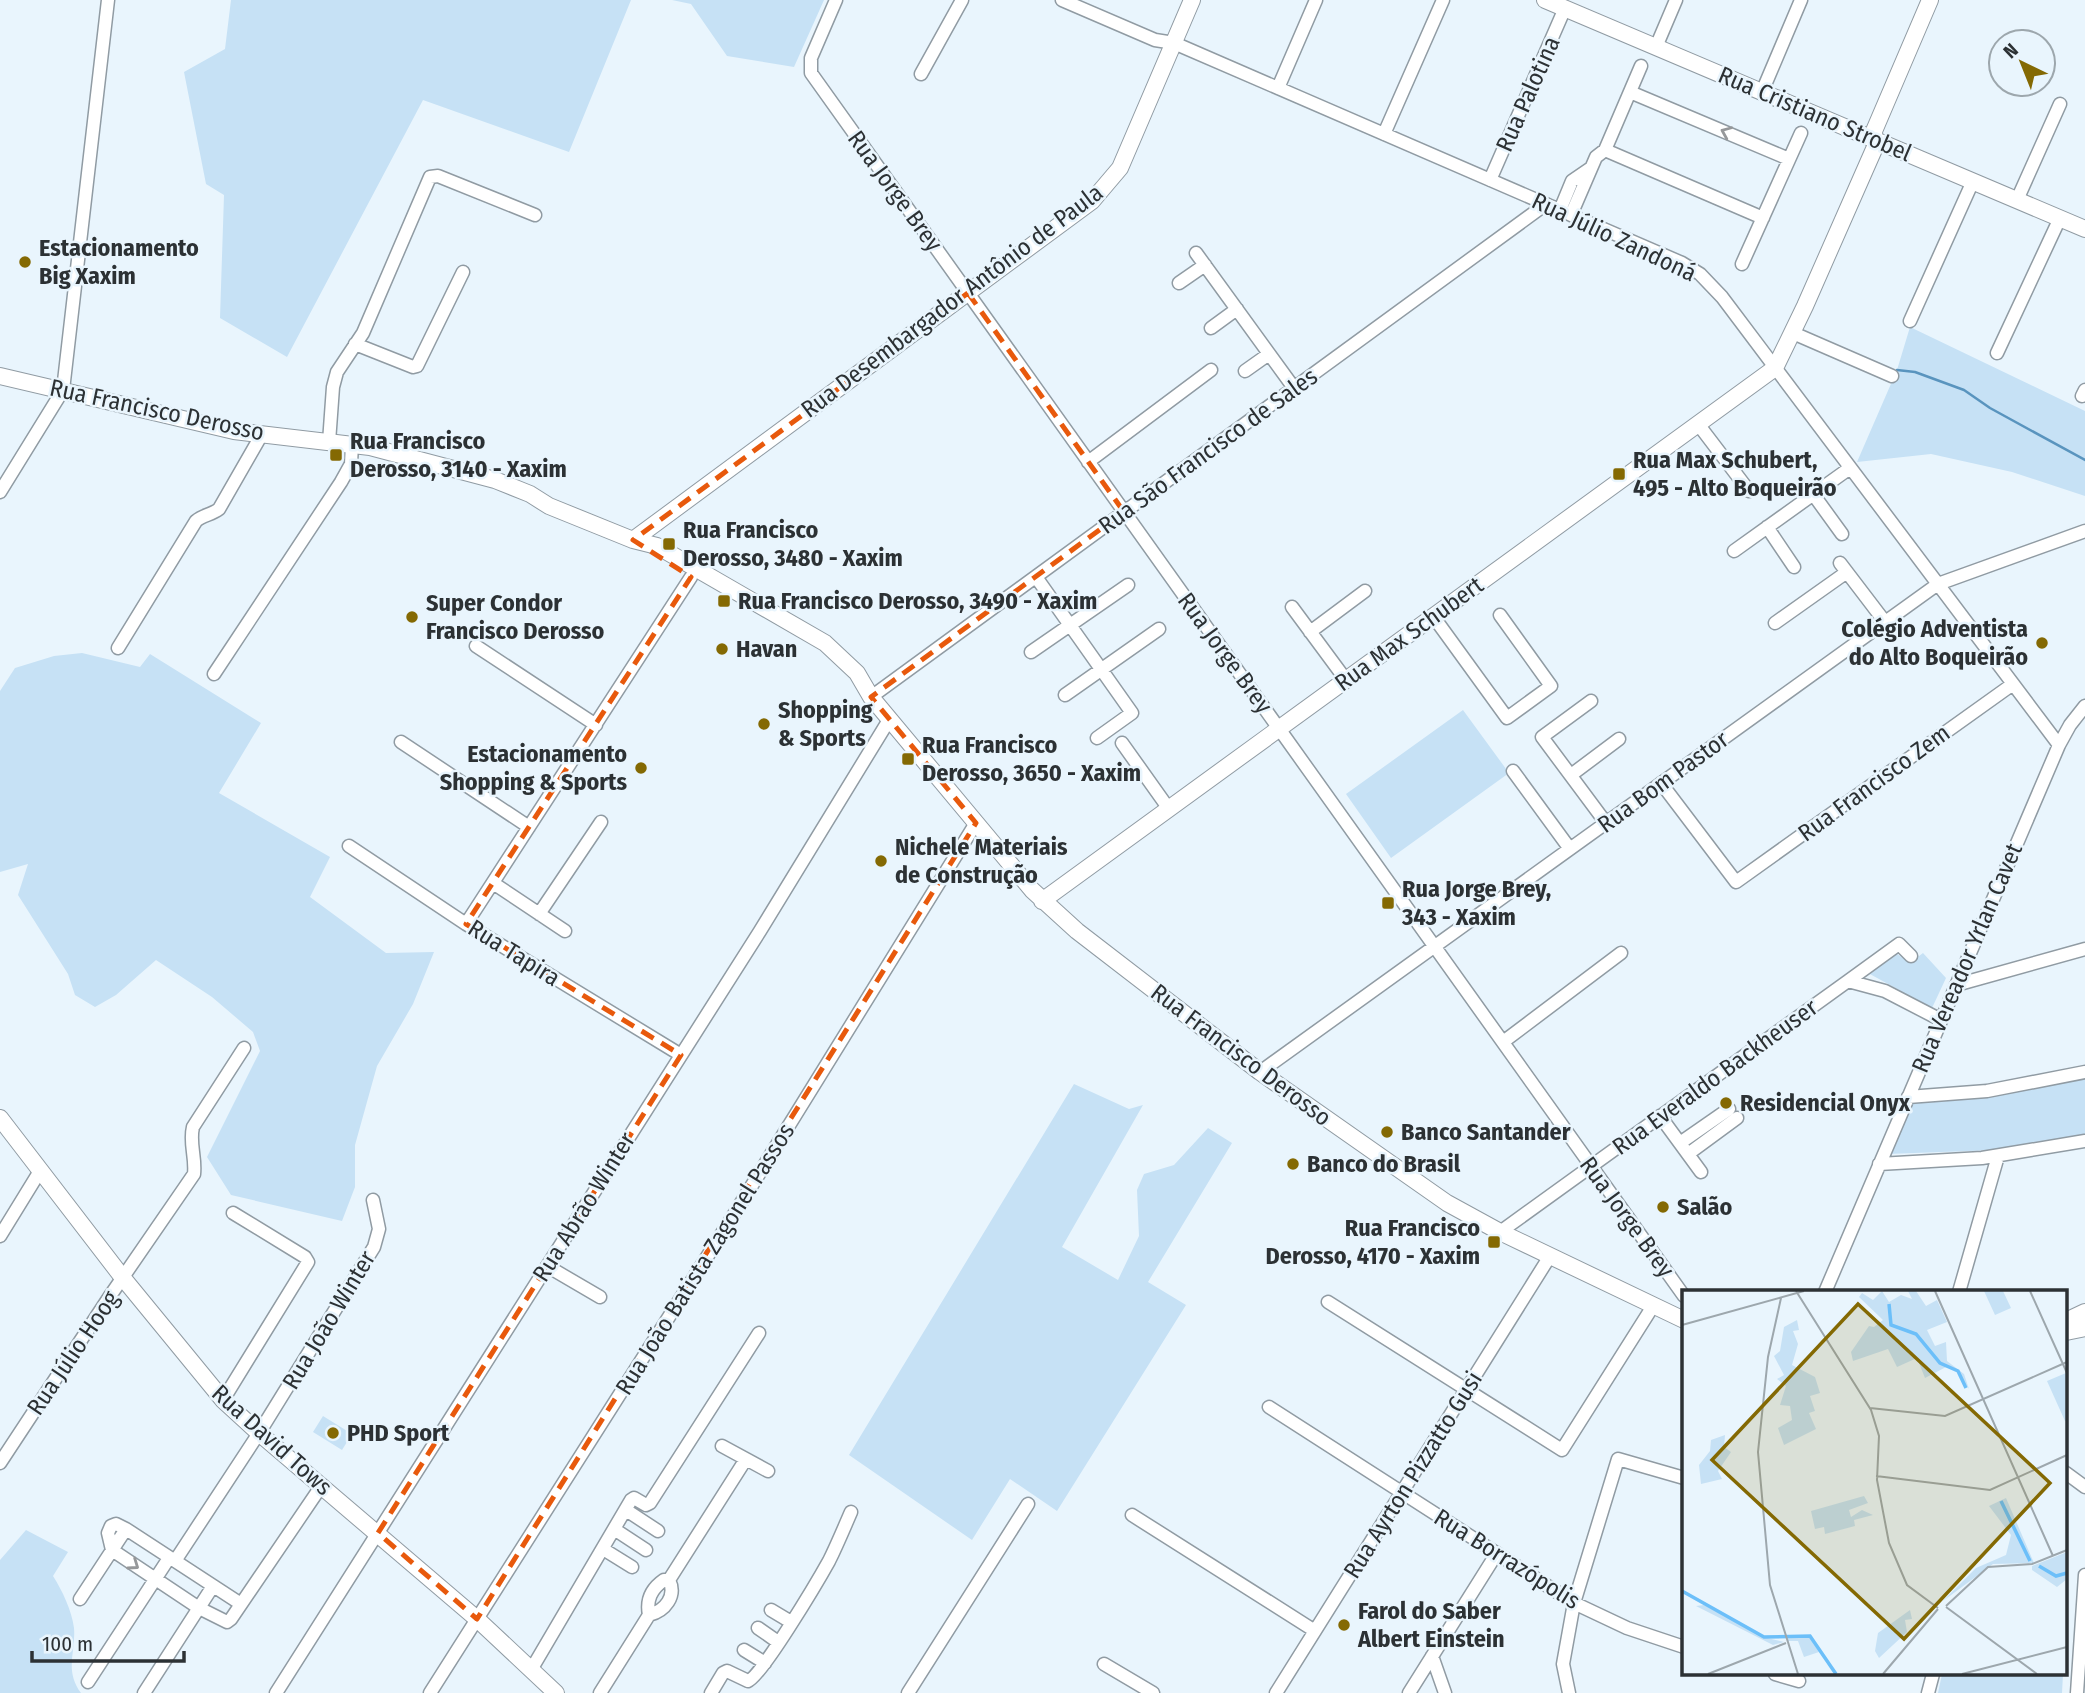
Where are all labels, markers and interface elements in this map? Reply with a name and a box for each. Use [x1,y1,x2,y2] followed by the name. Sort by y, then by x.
[1987,28,2057,98] north arrow
[1490,32,1566,156] street label: Rua Palotina
[1999,39,2023,63] text: N
[1714,61,1916,167] street label: Rua Cristiano Strobel
[842,125,948,257] street label: Rua Jorge Brey
[1721,127,1733,141] one-way arrow
[796,178,1108,424] street label: Rua Desembargador Antônio de Paula
[1527,187,1701,287] street label: Rua Júlio Zandoná
[39,234,199,290] place label: Estacionamento Big Xaxim
[17,254,33,270] marker: Estacionamento Big Xaxim
[1093,362,1323,540] street label: Rua São Francisco de Sales
[47,374,267,446] street label: Rua Francisco Derosso
[350,427,567,483] place label: Rua Francisco Derosso, 3140 - Xaxim
[1633,446,1837,502] place label: Rua Max Schubert, 495 - Alto Boqueirão
[328,447,344,463] marker: Rua Francisco Derosso, 3140 - Xaxim
[1611,466,1627,482] marker: Rua Max Schubert, 495 - Alto Boqueirão
[683,516,903,572] place label: Rua Francisco Derosso, 3480 - Xaxim
[661,536,677,552] marker: Rua Francisco Derosso, 3480 - Xaxim
[1329,571,1489,697] street label: Rua Max Schubert
[738,587,1097,615] place label: Rua Francisco Derosso, 3490 - Xaxim
[1172,587,1278,719] street label: Rua Jorge Brey
[426,589,605,645] place label: Super Condor Francisco Derosso
[716,593,732,609] marker: Rua Francisco Derosso, 3490 - Xaxim
[404,609,420,625] marker: Super Condor Francisco Derosso
[1841,615,2028,671] place label: Colégio Adventista do Alto Boqueirão
[736,635,797,663] place label: Havan
[2034,635,2050,651] marker: Colégio Adventista do Alto Boqueirão
[714,641,730,657] marker: Havan
[778,696,873,752] place label: Shopping & Sports
[756,716,772,732] marker: Shopping & Sports
[1793,719,1955,847] street label: Rua Francisco Zem
[1592,725,1734,839] street label: Rua Bom Pastor
[922,731,1141,787] place label: Rua Francisco Derosso, 3650 - Xaxim
[440,740,627,796] place label: Estacionamento Shopping & Sports
[900,751,916,767] marker: Rua Francisco Derosso, 3650 - Xaxim
[633,760,649,776] marker: Estacionamento Shopping & Sports
[895,833,1068,889] place label: Nichele Materiais de Construção
[1906,839,2028,1077] street label: Rua Vereador Yrlan Cavet
[873,853,889,869] marker: Nichele Materiais de Construção
[1401,875,1551,931] place label: Rua Jorge Brey, 343 - Xaxim
[1380,895,1396,911] marker: Rua Jorge Brey, 343 - Xaxim
[463,914,565,992] street label: Rua Tapira
[1145,978,1337,1132] street label: Rua Francisco Derosso
[1607,993,1823,1161] street label: Rua Everaldo Backheuser
[1740,1089,1911,1117] place label: Residencial Onyx
[1718,1095,1734,1111] marker: Residencial Onyx
[610,1118,800,1400] street label: Rua João Batista Zagonel Passos
[1401,1118,1571,1146] place label: Banco Santander
[1379,1124,1395,1140] marker: Banco Santander
[527,1127,641,1287] street label: Rua Abrão Winter
[1307,1150,1461,1178] place label: Banco do Brasil
[1574,1151,1680,1283] street label: Rua Jorge Brey
[1285,1156,1301,1172] marker: Banco do Brasil
[1677,1193,1733,1221] place label: Salão
[1655,1199,1671,1215] marker: Salão
[1266,1214,1480,1270] place label: Rua Francisco Derosso, 4170 - Xaxim
[1486,1234,1502,1250] marker: Rua Francisco Derosso, 4170 - Xaxim
[277,1245,382,1394] street label: Rua João Winter
[21,1285,125,1420] street label: Rua Júlio Hoog
[1682,1290,2068,1676] inset map
[1338,1367,1488,1583] street label: Rua Ayrton Pizzatto Gusi
[206,1379,338,1501] street label: Rua David Tows
[347,1419,450,1447] place label: PHD Sport
[325,1425,341,1441] marker: PHD Sport
[1429,1503,1585,1615] street label: Rua Borrazópolis
[126,1557,139,1569] one-way arrow
[1357,1597,1505,1653] place label: Farol do Saber Albert Einstein
[1336,1617,1352,1633] marker: Farol do Saber Albert Einstein
[32,1620,184,1664] scale bar
[42,1631,93,1657] text: 100 m

